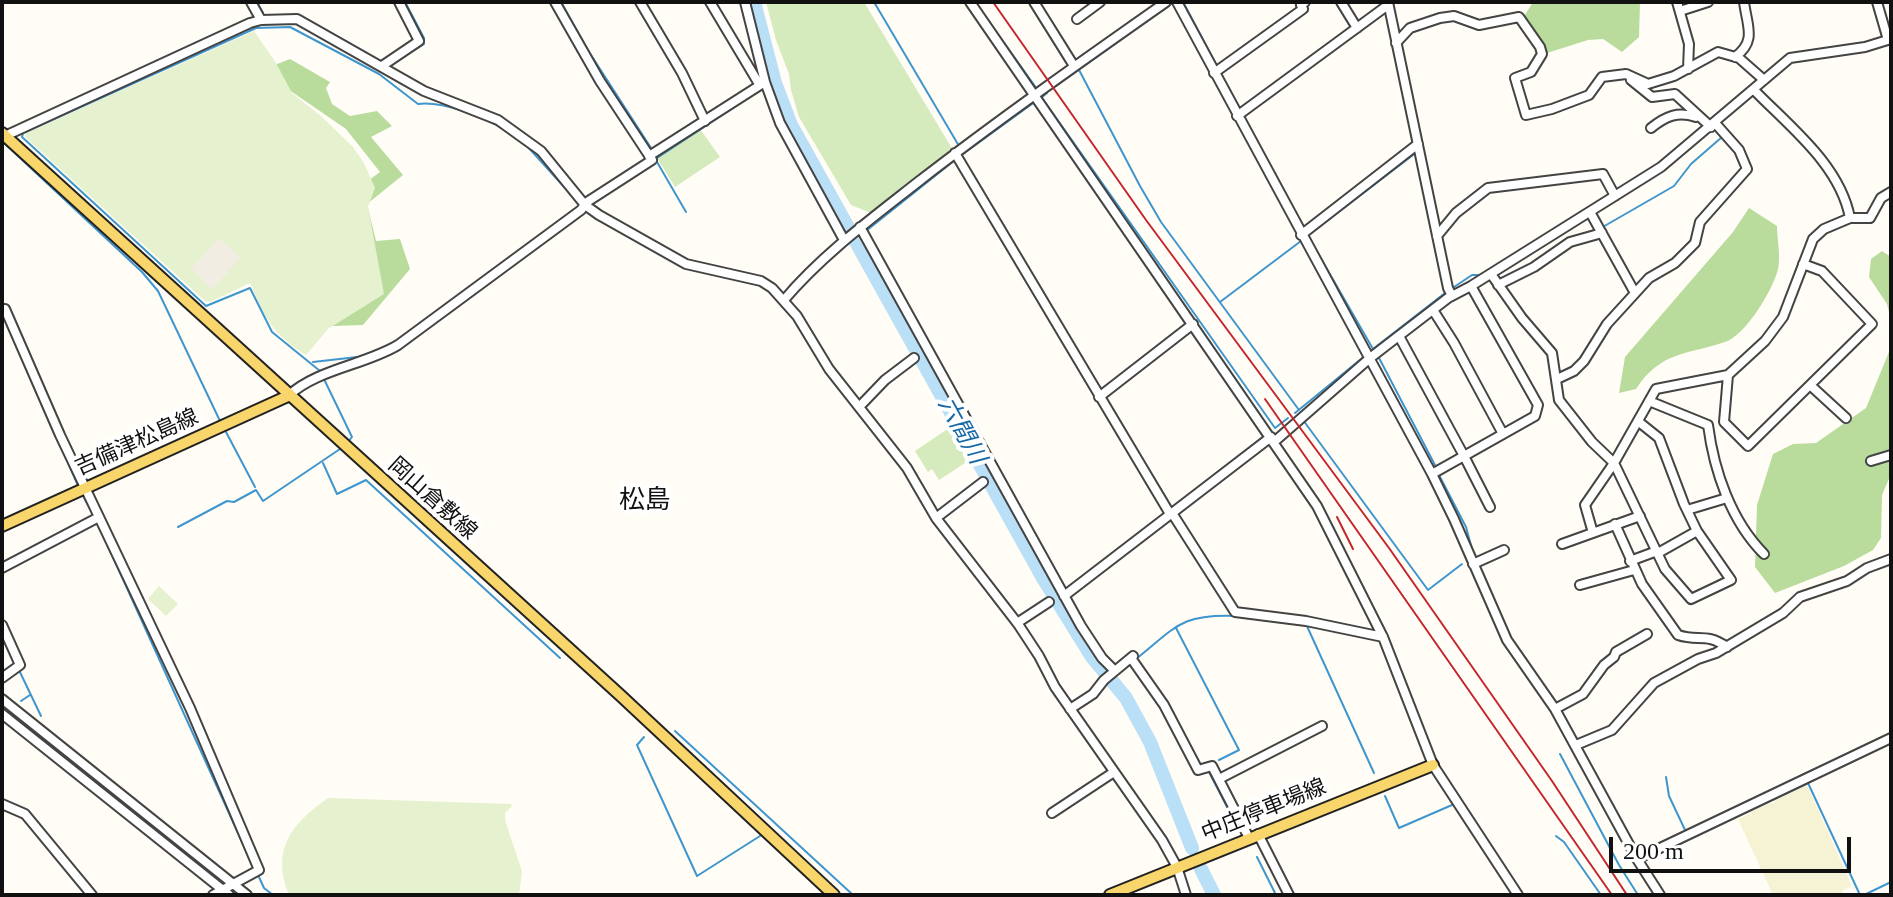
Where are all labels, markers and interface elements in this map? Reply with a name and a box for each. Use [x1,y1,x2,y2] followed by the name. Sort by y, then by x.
[931,393,991,469] water label: 六間川
[71,404,203,482] street label: 吉備津松島線
[382,452,482,546] street label: 岡山倉敷線
[619,485,671,517] district label: 松島
[1198,774,1330,848] street label: 中庄停車場線
[1613,821,1855,871] scale bar
[1623,838,1684,864] text: 200 m

